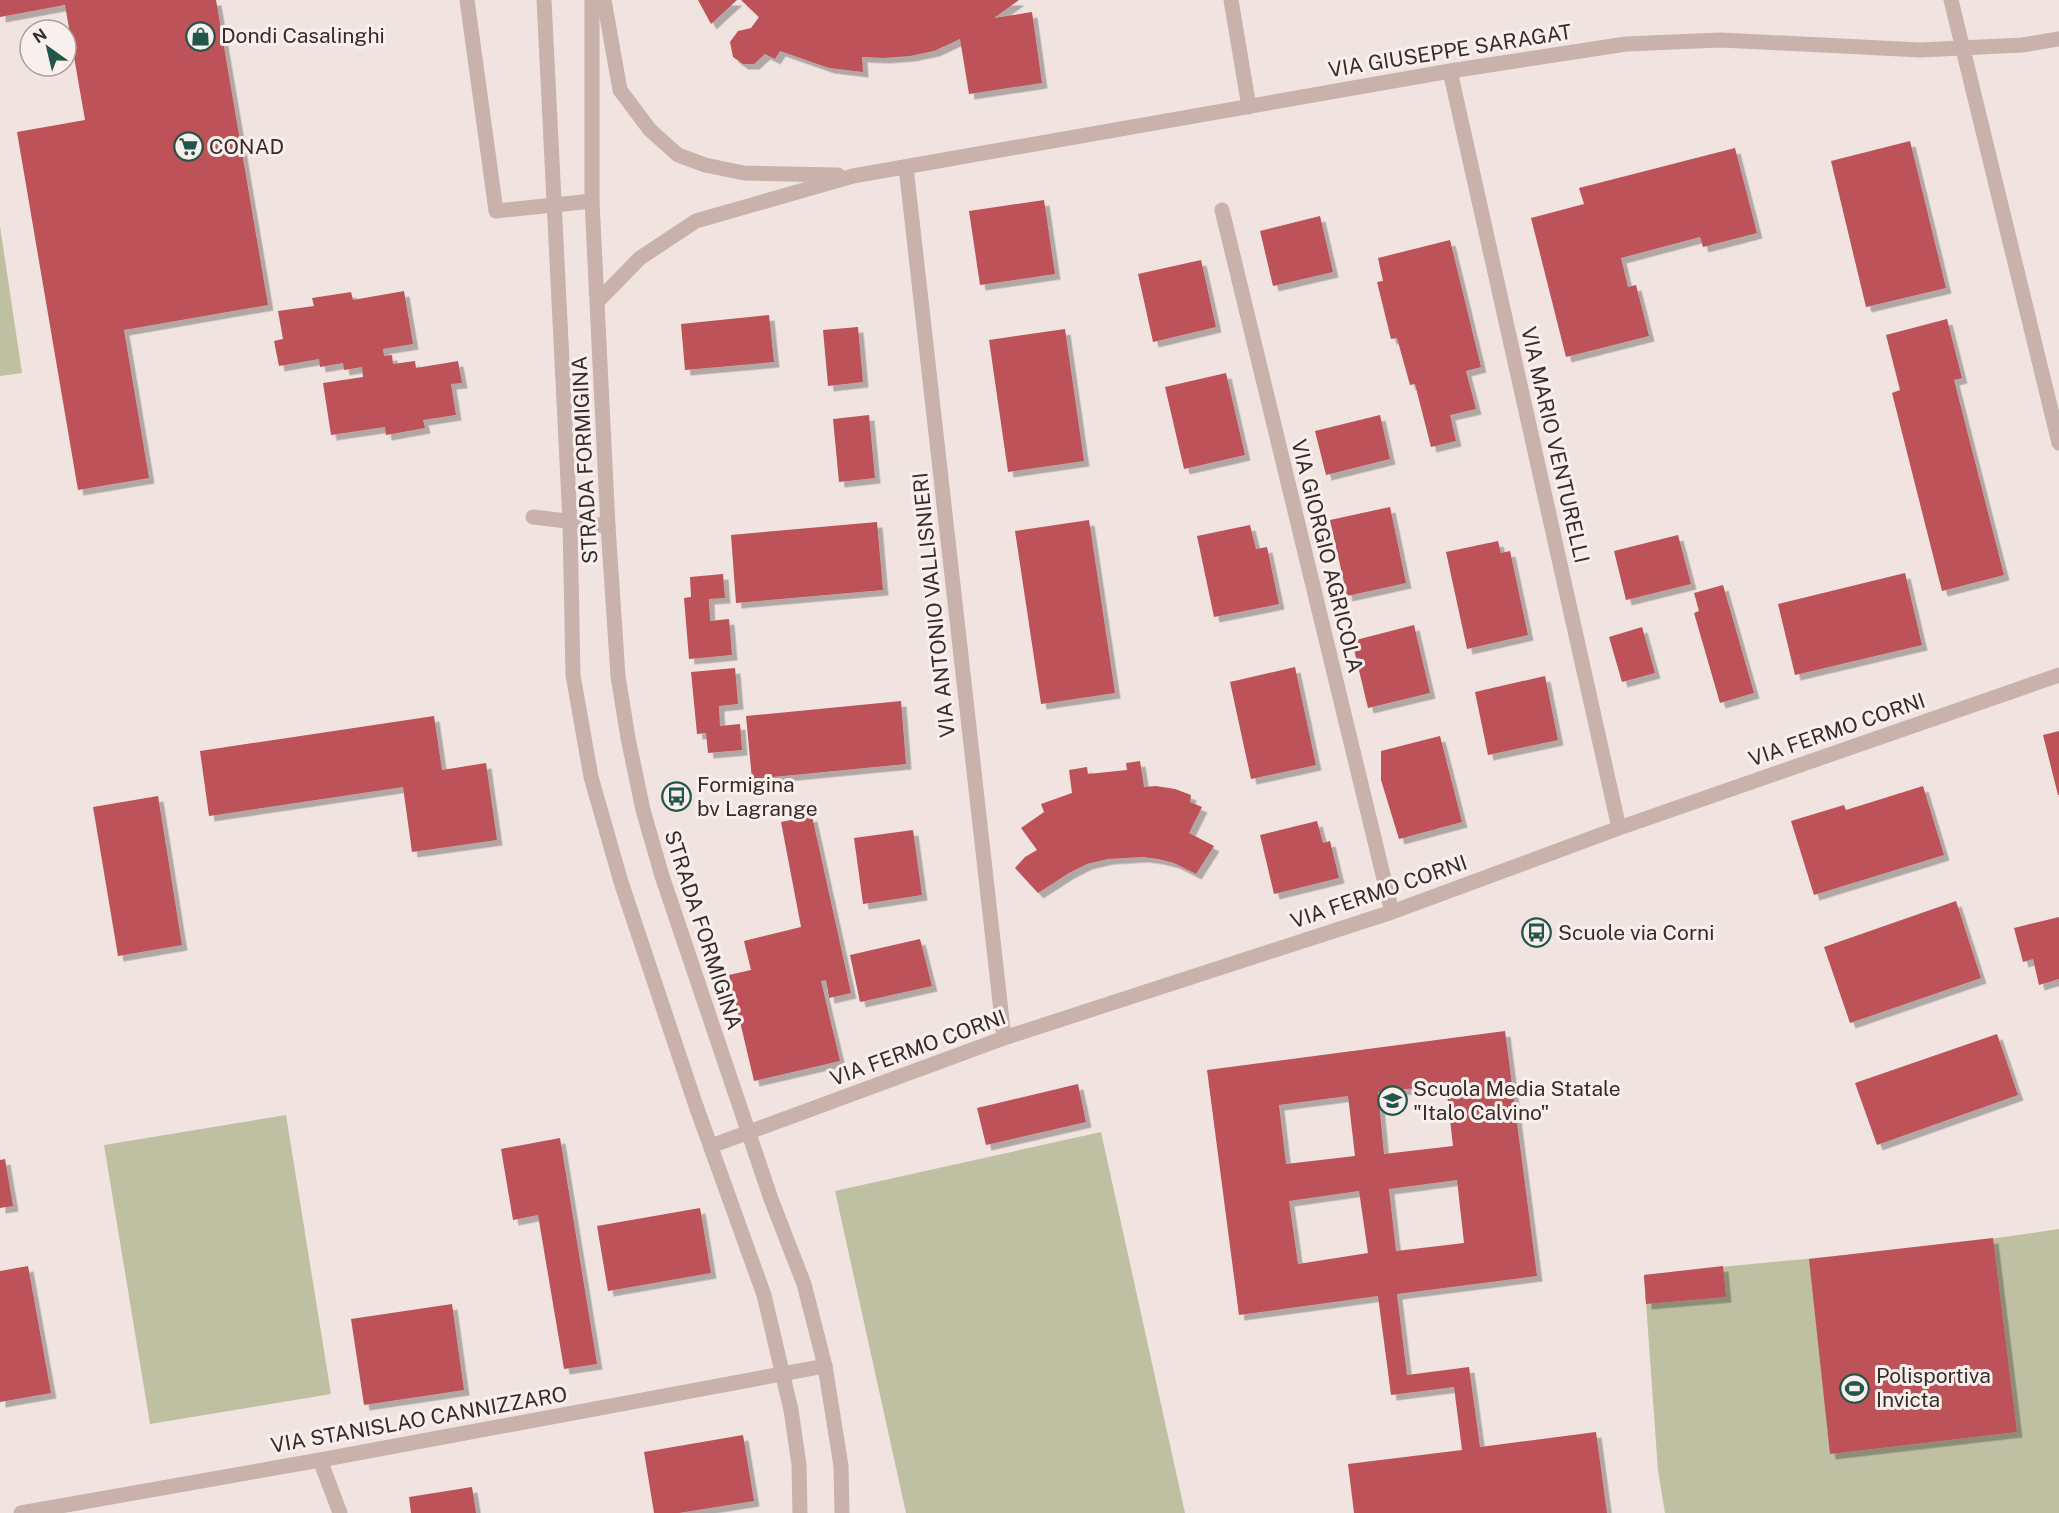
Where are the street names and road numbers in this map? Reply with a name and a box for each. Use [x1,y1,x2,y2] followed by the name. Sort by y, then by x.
[1326,19,1573,82] street label: VIA GIUSEPPE SARAGAT
[1516,324,1595,565] street label: VIA MARIO VENTURELLI
[567,355,602,565] street label: STRADA FORMIGINA
[1286,437,1369,675] street label: VIA GIORGIO AGRICOLA
[907,471,960,739] street label: VIA ANTONIO VALLISNIERI
[1745,688,1928,771] street label: VIA FERMO CORNI
[659,827,748,1033] street label: STRADA FORMIGINA
[1287,850,1470,933] street label: VIA FERMO CORNI
[827,1004,1009,1091] street label: VIA FERMO CORNI
[269,1381,569,1458] street label: VIA STANISLAO CANNIZZARO

